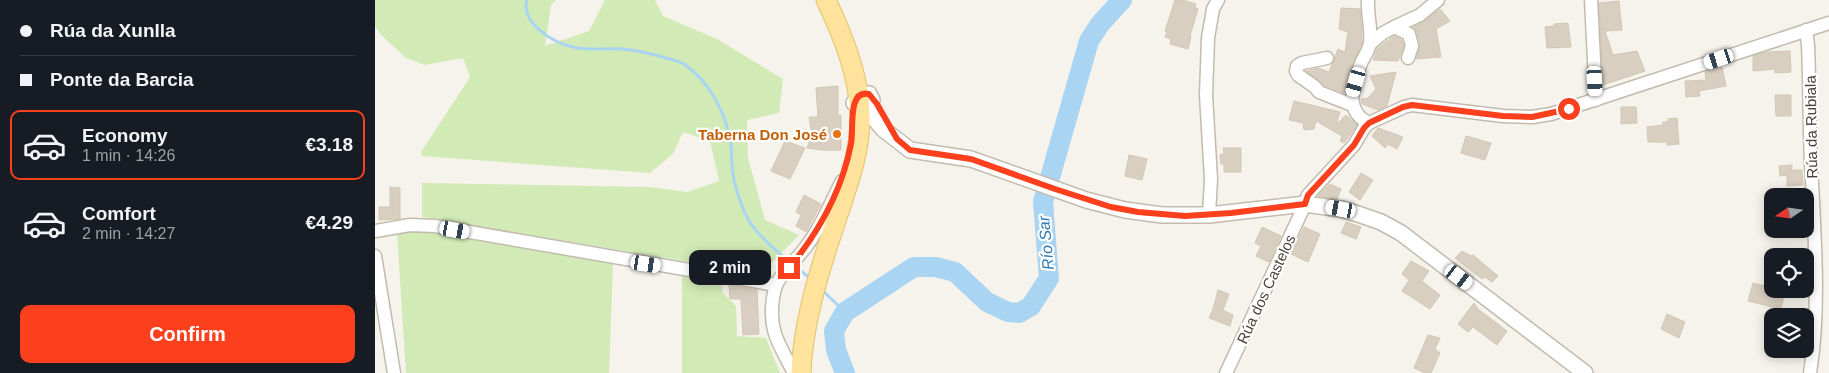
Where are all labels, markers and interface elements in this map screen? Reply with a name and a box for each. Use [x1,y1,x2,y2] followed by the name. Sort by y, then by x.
[50,20,176,41] text: Rúa da Xunlla
[1702,47,1735,71] car
[1344,66,1367,98] car
[1586,66,1603,96] car
[50,69,194,90] text: Ponte da Barcia
[1802,75,1820,179] street label: Rúa da Rubiala
[1558,98,1580,120] route start
[22,123,67,168] icon: car
[82,125,168,146] text: Economy
[698,126,827,143] place label: Taberna Don José
[831,128,843,140] marker: Taberna Don José
[305,134,353,155] text: €3.18
[82,147,175,164] text: 1 min · 14:26
[1764,188,1814,238] north arrow
[1764,188,1814,358] map controls
[1324,199,1357,219] car
[22,201,67,246] icon: car
[82,203,156,224] text: Comfort
[305,212,353,233] text: €4.29
[1035,215,1057,271] water label: Río Sar
[438,220,471,240] car
[82,225,175,242] text: 2 min · 14:27
[1233,232,1299,346] street label: Rúa dos Castelos
[1764,248,1814,298] button: locate
[689,250,771,286] callout: 2 min
[630,254,661,274] car
[778,257,800,279] route end
[709,259,751,276] text: 2 min
[1442,262,1475,292] car
[20,305,355,363] button: Confirm
[1764,308,1814,358] button: layers

